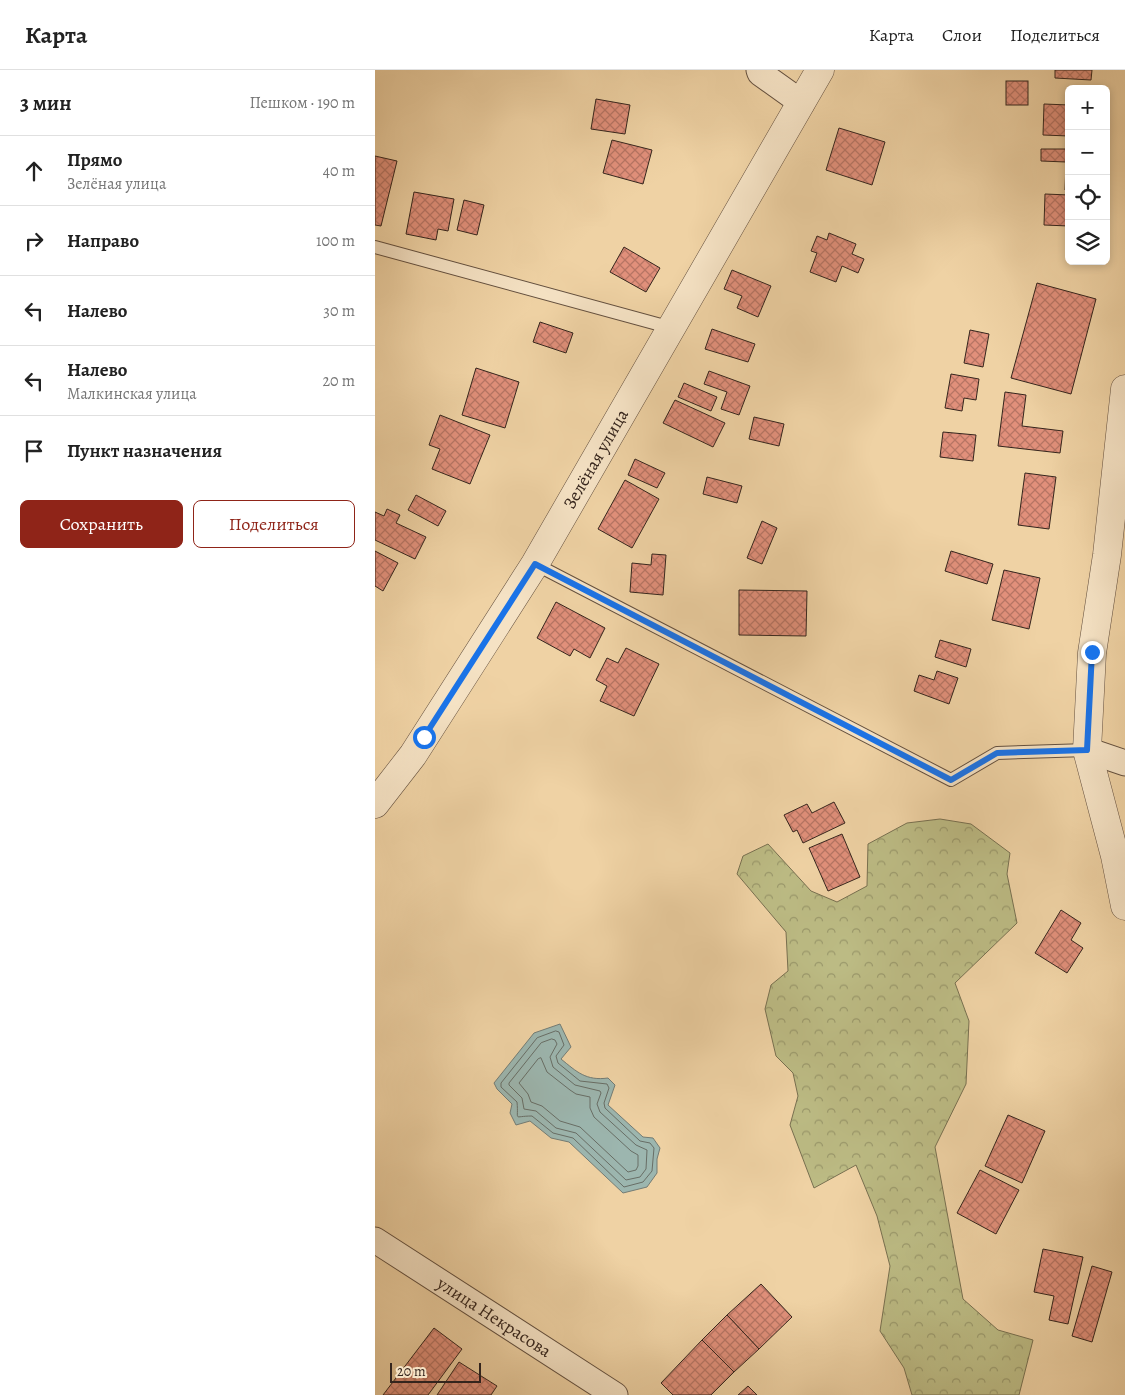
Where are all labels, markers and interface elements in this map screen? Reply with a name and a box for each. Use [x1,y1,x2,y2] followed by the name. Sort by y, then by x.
[25,19,87,51] text: Карта
[869,23,914,47] text: Карта
[942,23,982,47] text: Слои
[1010,23,1100,47] text: Поделиться
[1065,85,1110,265] map controls
[1065,85,1110,130] button: +
[20,89,72,117] text: 3 мин
[250,92,355,114] text: Пешком · 190 m
[1065,130,1110,175] button: −
[67,147,122,173] text: Прямо
[20,157,48,185] icon: ahead
[323,160,355,182] text: 40 m
[67,173,166,195] text: Зелёная улица
[1065,175,1110,220] button: locate
[1065,220,1110,265] button: layers
[20,227,48,255] icon: right
[67,228,139,254] text: Направо
[316,230,355,252] text: 100 m
[20,297,48,325] icon: left
[67,298,127,324] text: Налево
[323,300,355,322] text: 30 m
[67,357,127,383] text: Налево
[20,367,48,395] icon: left
[322,370,355,392] text: 20 m
[67,383,197,405] text: Малкинская улица
[557,404,634,513] street label: Зелёная улица
[20,437,48,465] icon: arrive
[67,438,222,464] text: Пункт назначения
[20,500,183,548] button: Сохранить
[193,500,355,548] button: Поделиться
[1081,641,1104,664] route end
[413,726,436,749] route start
[432,1271,557,1363] street label: улица Некрасова
[390,1360,481,1383] scale bar
[397,1362,426,1381] text: 20 m

